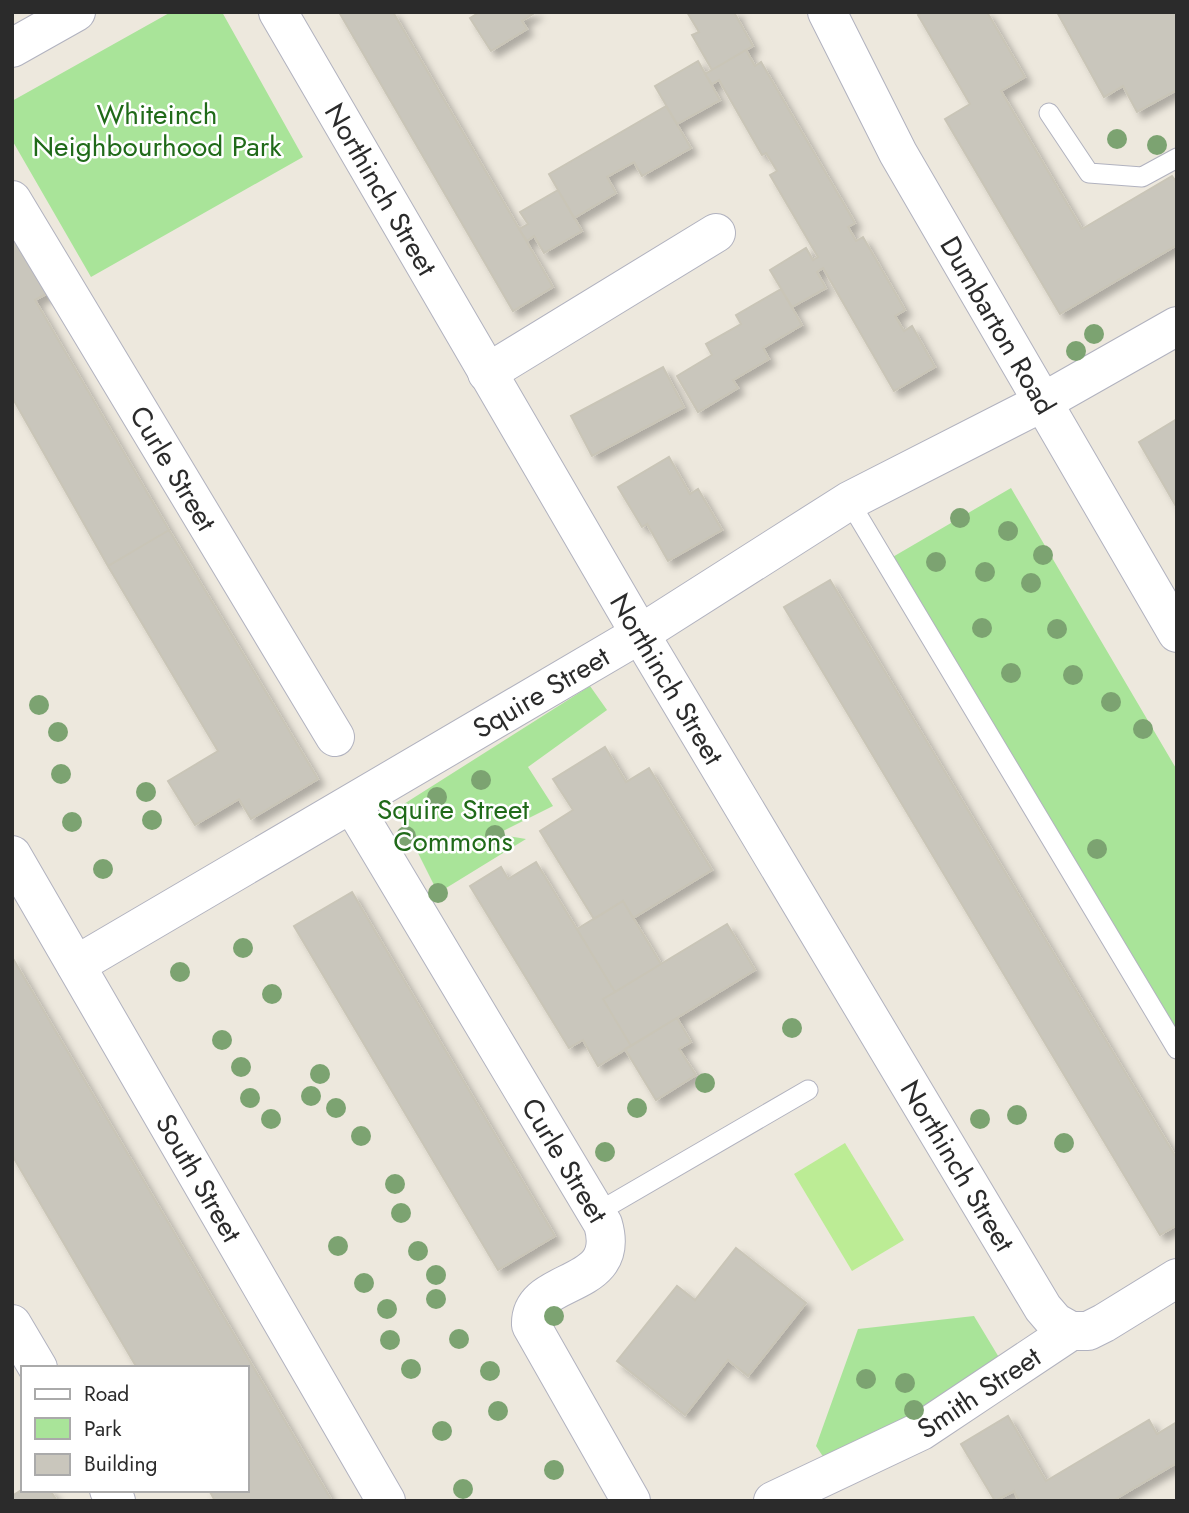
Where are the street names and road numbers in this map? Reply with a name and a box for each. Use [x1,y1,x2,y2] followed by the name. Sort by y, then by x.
[315,95,448,283] street label: Northinch Street
[930,228,1066,422] street label: Dumbarton Road
[120,398,227,539] street label: Curle Street
[600,585,734,773] street label: Northinch Street
[465,636,617,748] street label: Squire Street
[891,1072,1025,1259] street label: Northinch Street
[511,1090,618,1231] street label: Curle Street
[146,1106,252,1250] street label: South Street
[909,1336,1049,1449] street label: Smith Street

